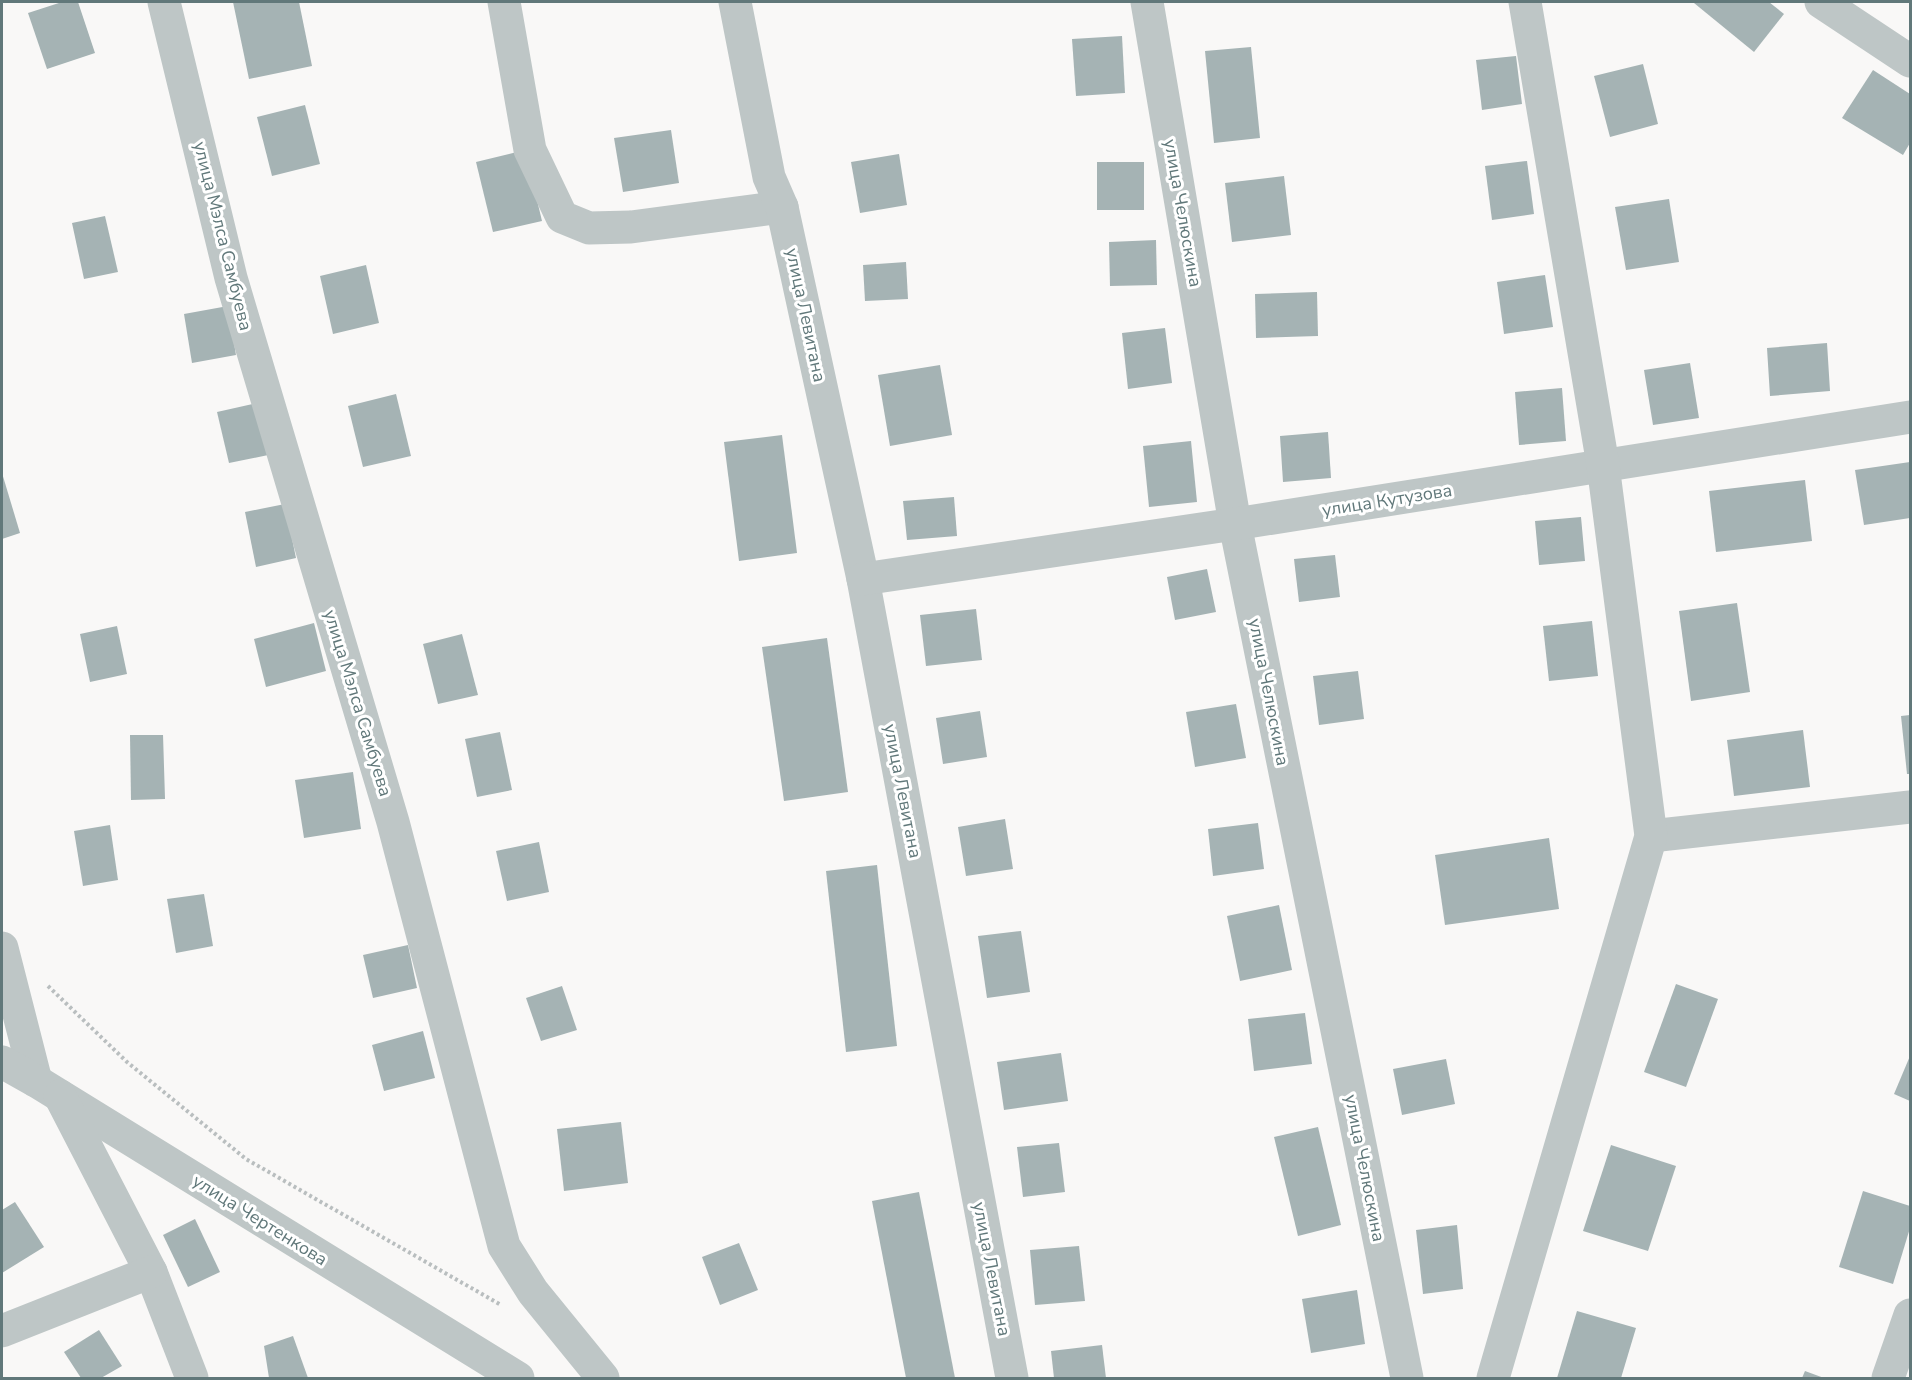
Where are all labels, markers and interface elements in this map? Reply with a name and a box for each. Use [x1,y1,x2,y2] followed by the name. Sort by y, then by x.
[1158,137,1208,289] street label: улица Челюскина
[188,139,258,333] street label: улица Мэлса Самбуева
[780,246,832,384] street label: улица Левитана
[1320,478,1454,522] street label: улица Кутузова
[318,607,398,799] street label: улица Мэлса Самбуева
[1243,616,1295,768] street label: улица Челюскина
[878,722,928,860] street label: улица Левитана
[1339,1092,1391,1244] street label: улица Челюскина
[188,1169,332,1271] street label: улица Чертенкова
[967,1200,1017,1338] street label: улица Левитана

